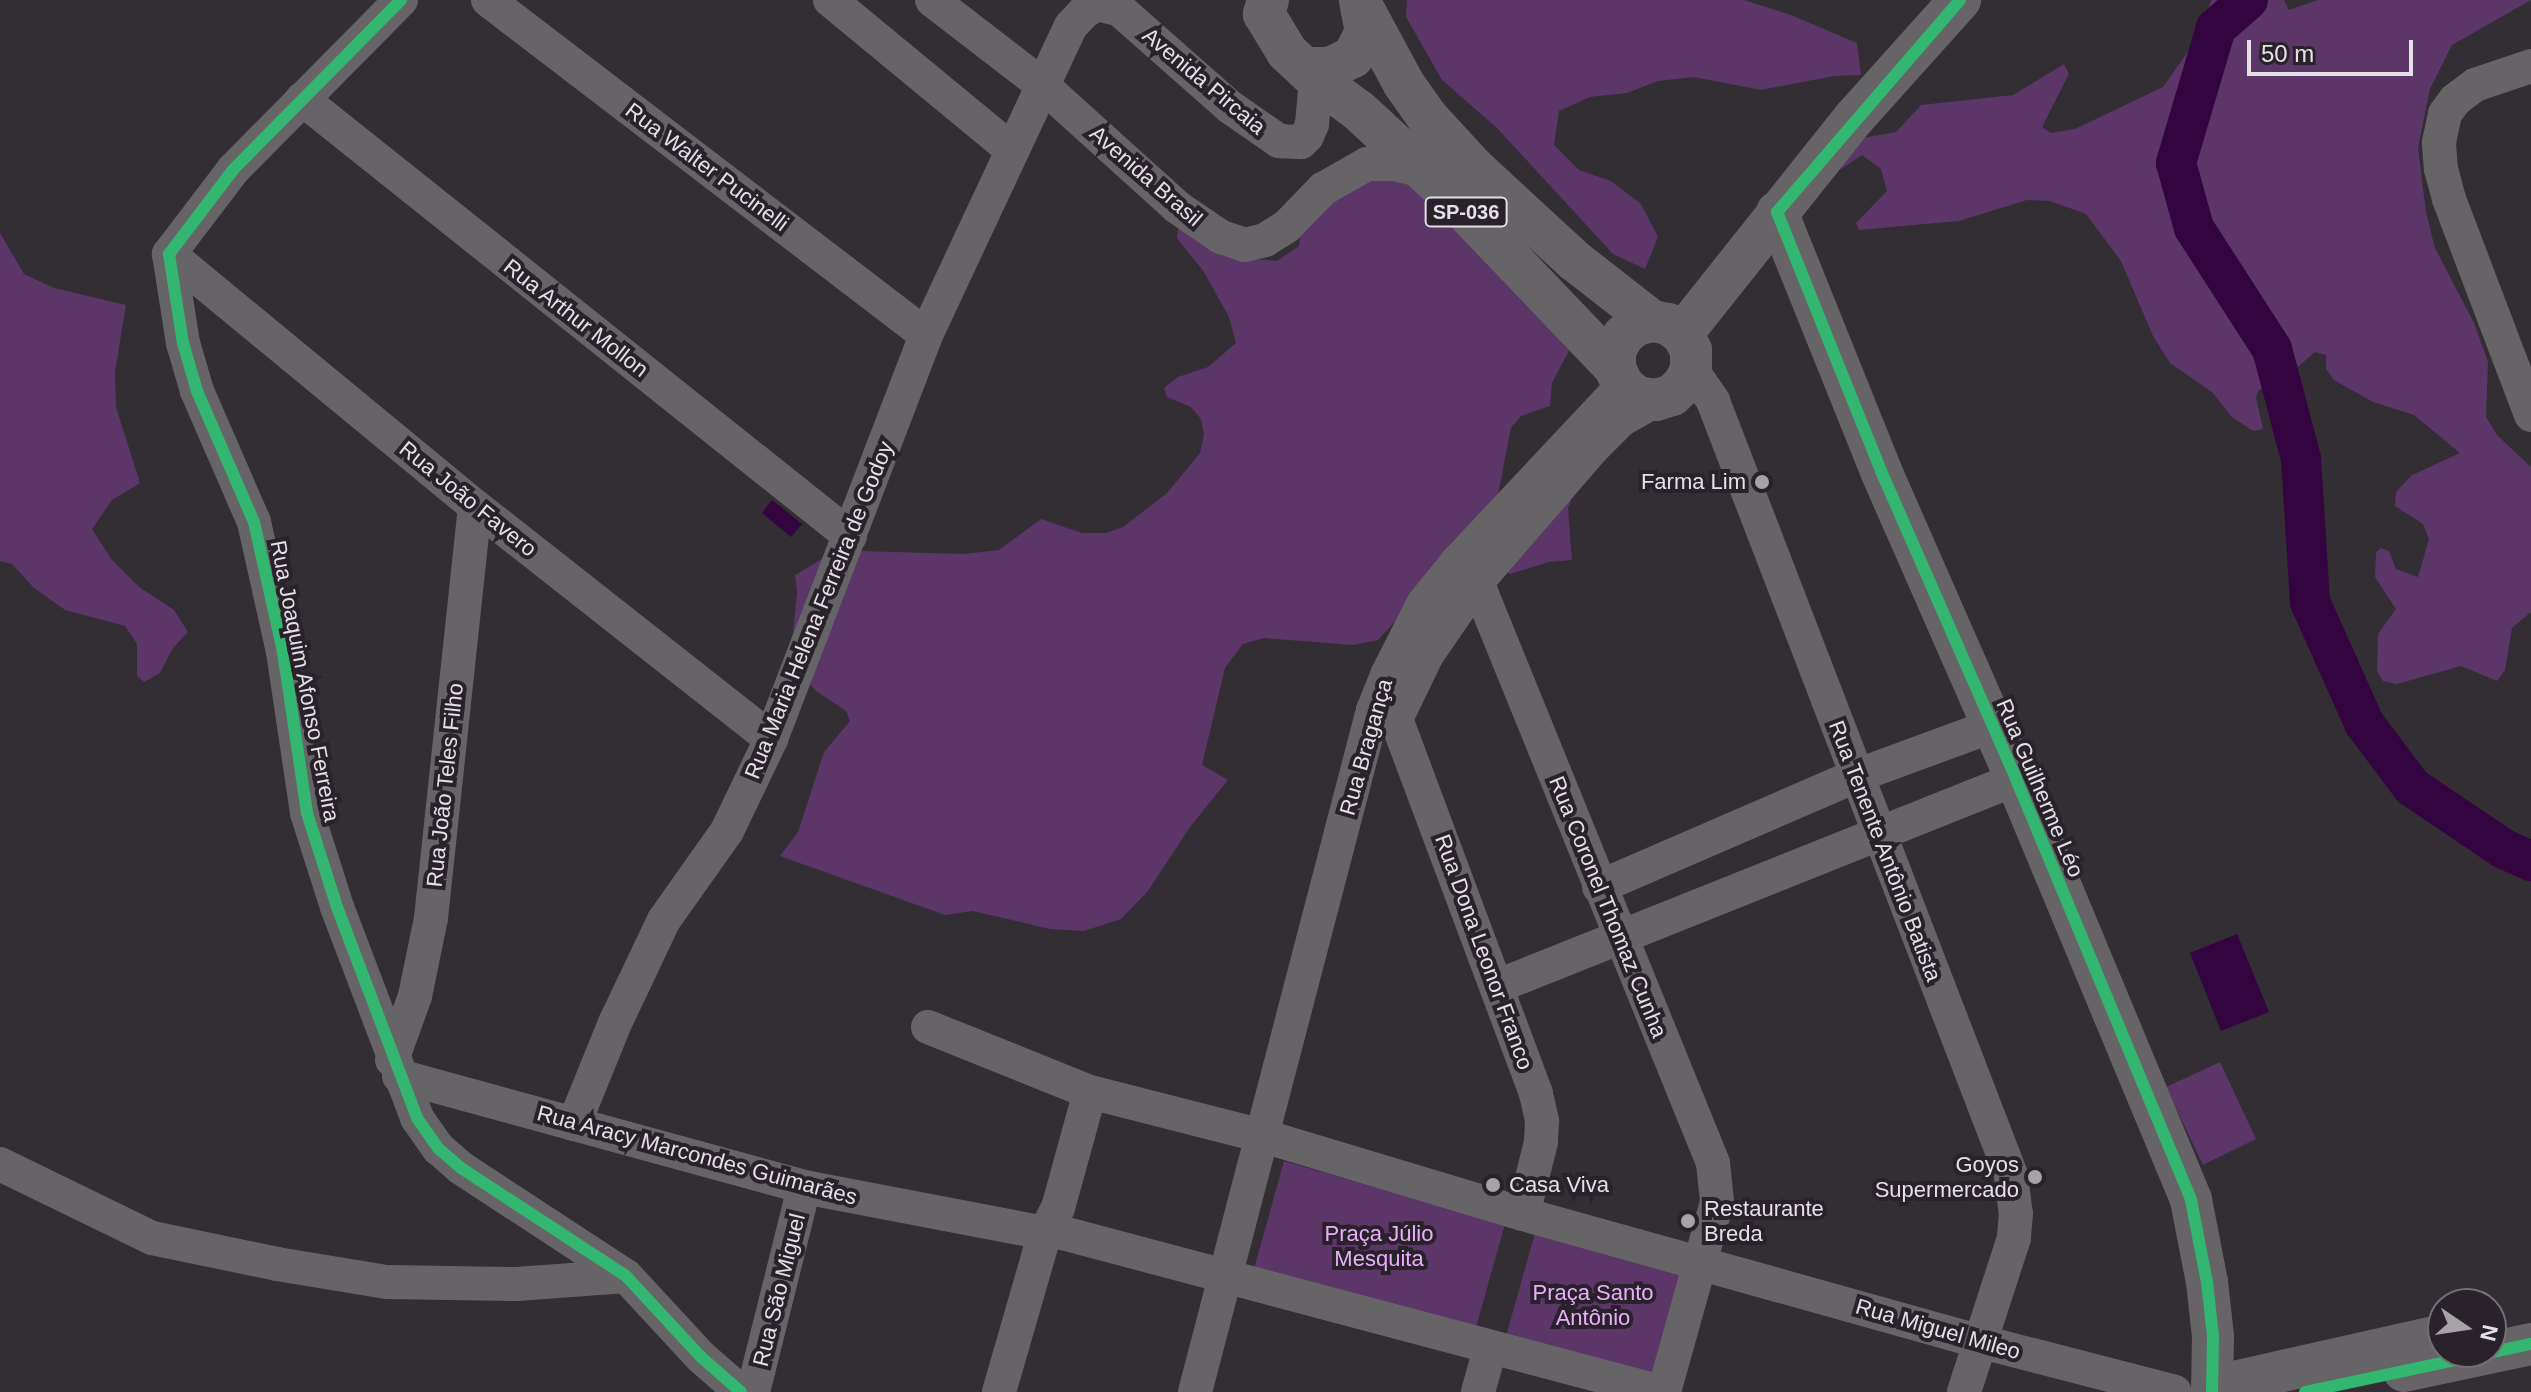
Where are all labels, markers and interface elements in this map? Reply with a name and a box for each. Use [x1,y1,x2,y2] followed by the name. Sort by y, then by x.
[1137,22,1271,140] street label: Avenida Pircaia
[2251,24,2417,74] scale bar
[2261,40,2314,67] text: 50 m
[620,97,794,237] street label: Rua Walter Pucinelli
[1084,120,1208,232] street label: Avenida Brasil
[1424,196,1508,228] road number: SP-036
[498,253,654,383] street label: Rua Arthur Mollon
[394,436,542,562] street label: Rua João Favero
[739,437,899,783] street label: Rua Maria Helena Ferreira de Godoy
[1641,469,1746,495] place label: Farma Lim
[1753,473,1771,491] marker: Farma Lim
[265,537,345,825] street label: Rua Joaquim Afonso Ferreira
[1334,676,1398,818] street label: Rua Bragança
[421,681,469,889] street label: Rua João Teles Filho
[1991,695,2089,881] street label: Rua Guilherme Léo
[1823,716,1947,986] street label: Rua Tenente Antônio Batista
[1543,772,1673,1042] street label: Rua Coronel Thomaz Cunha
[1429,831,1539,1073] street label: Rua Dona Leonor Franco
[534,1099,860,1211] street label: Rua Aracy Marcondes Guimarães
[1875,1151,2019,1202] place label: Goyos Supermercado
[2026,1168,2044,1186] marker: Goyos Supermercado
[1509,1172,1609,1198] place label: Casa Viva
[1484,1176,1502,1194] marker: Casa Viva
[1704,1195,1824,1246] place label: Restaurante Breda
[747,1211,811,1369] street label: Rua São Miguel
[1679,1212,1697,1230] marker: Restaurante Breda
[1325,1220,1433,1272] park label: Praça Júlio Mesquita
[1532,1279,1654,1330] park label: Praça Santo Antônio
[2427,1288,2507,1368] north arrow
[1853,1293,2023,1365] street label: Rua Miguel Mileo
[2475,1323,2503,1344] text: N

